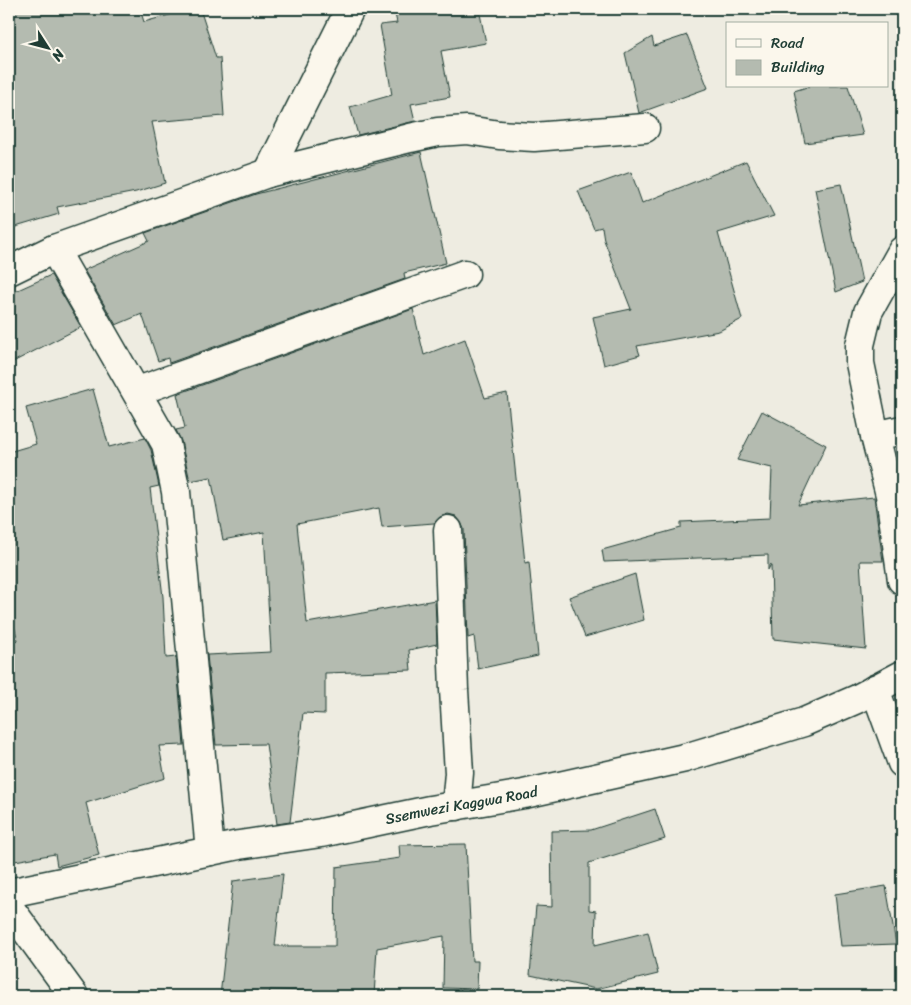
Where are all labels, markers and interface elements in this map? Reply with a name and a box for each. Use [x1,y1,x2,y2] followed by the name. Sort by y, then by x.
[22,22,72,72] north arrow
[726,22,888,88] legend
[771,30,804,56] text: Road
[45,43,72,67] text: N
[771,54,825,80] text: Building
[383,778,541,832] street label: Ssemwezi Kaggwa Road

